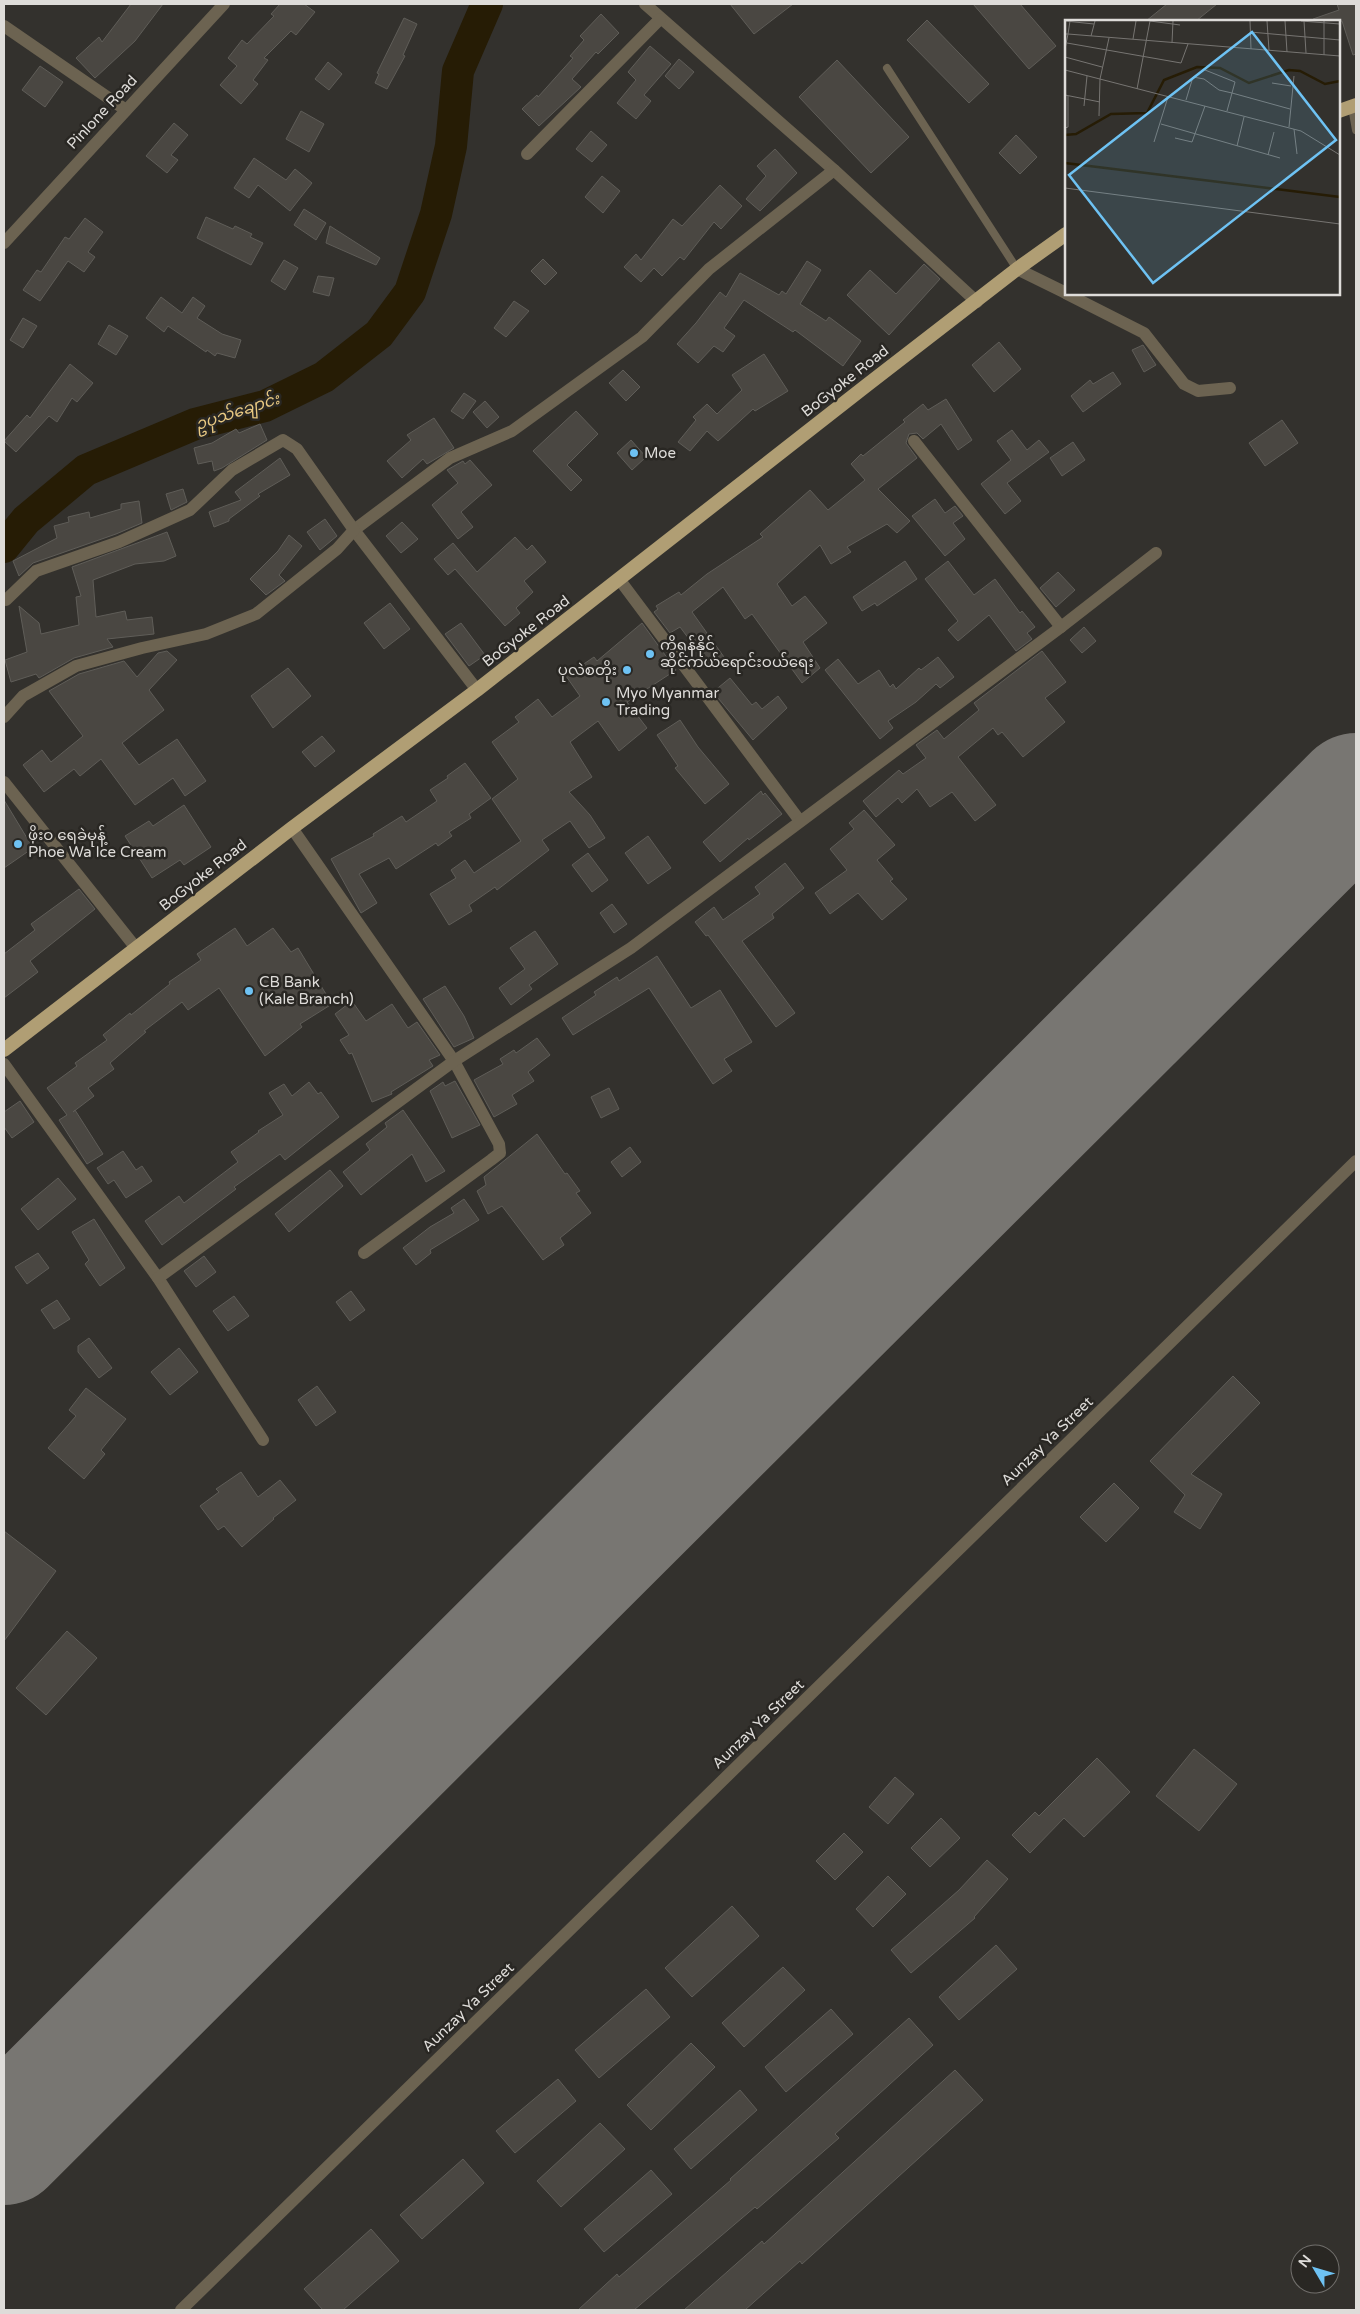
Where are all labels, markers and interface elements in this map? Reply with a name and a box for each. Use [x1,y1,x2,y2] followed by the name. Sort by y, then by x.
[1065,20,1340,295] inset map
[63,71,141,153] street label: Pinlone Road
[798,341,892,421] street label: BoGyoke Road
[192,387,284,438] water label: ဥပုသ်ချောင်း
[644,444,676,462] place label: Moe
[628,447,640,459] marker: Moe
[479,591,573,671] street label: BoGyoke Road
[660,635,814,674] place label: ကိုရန်နိုင် ဆိုင်ကယ်ရောင်းဝယ်ရေး
[644,648,656,660] marker: ကိုရန်နိုင် ဆိုင်ကယ်ရောင်းဝယ်ရေး
[558,660,617,682] place label: ပုလဲစတိုး
[621,664,633,676] marker: ပုလဲစတိုး
[616,684,719,719] place label: Myo Myanmar Trading
[600,696,612,708] marker: Myo Myanmar Trading
[28,825,166,861] place label: ဖိုးဝ ရေခဲမုန့် Phoe Wa Ice Cream
[156,835,250,915] street label: BoGyoke Road
[12,838,24,850] marker: ဖိုးဝ ရေခဲမုန့် Phoe Wa Ice Cream
[259,973,354,1008] place label: CB Bank (Kale Branch)
[243,985,255,997] marker: CB Bank (Kale Branch)
[997,1392,1097,1489] street label: Aunzay Ya Street
[708,1675,808,1772] street label: Aunzay Ya Street
[418,1958,518,2055] street label: Aunzay Ya Street
[1290,2244,1340,2294] north arrow
[1295,2252,1315,2271] text: N

